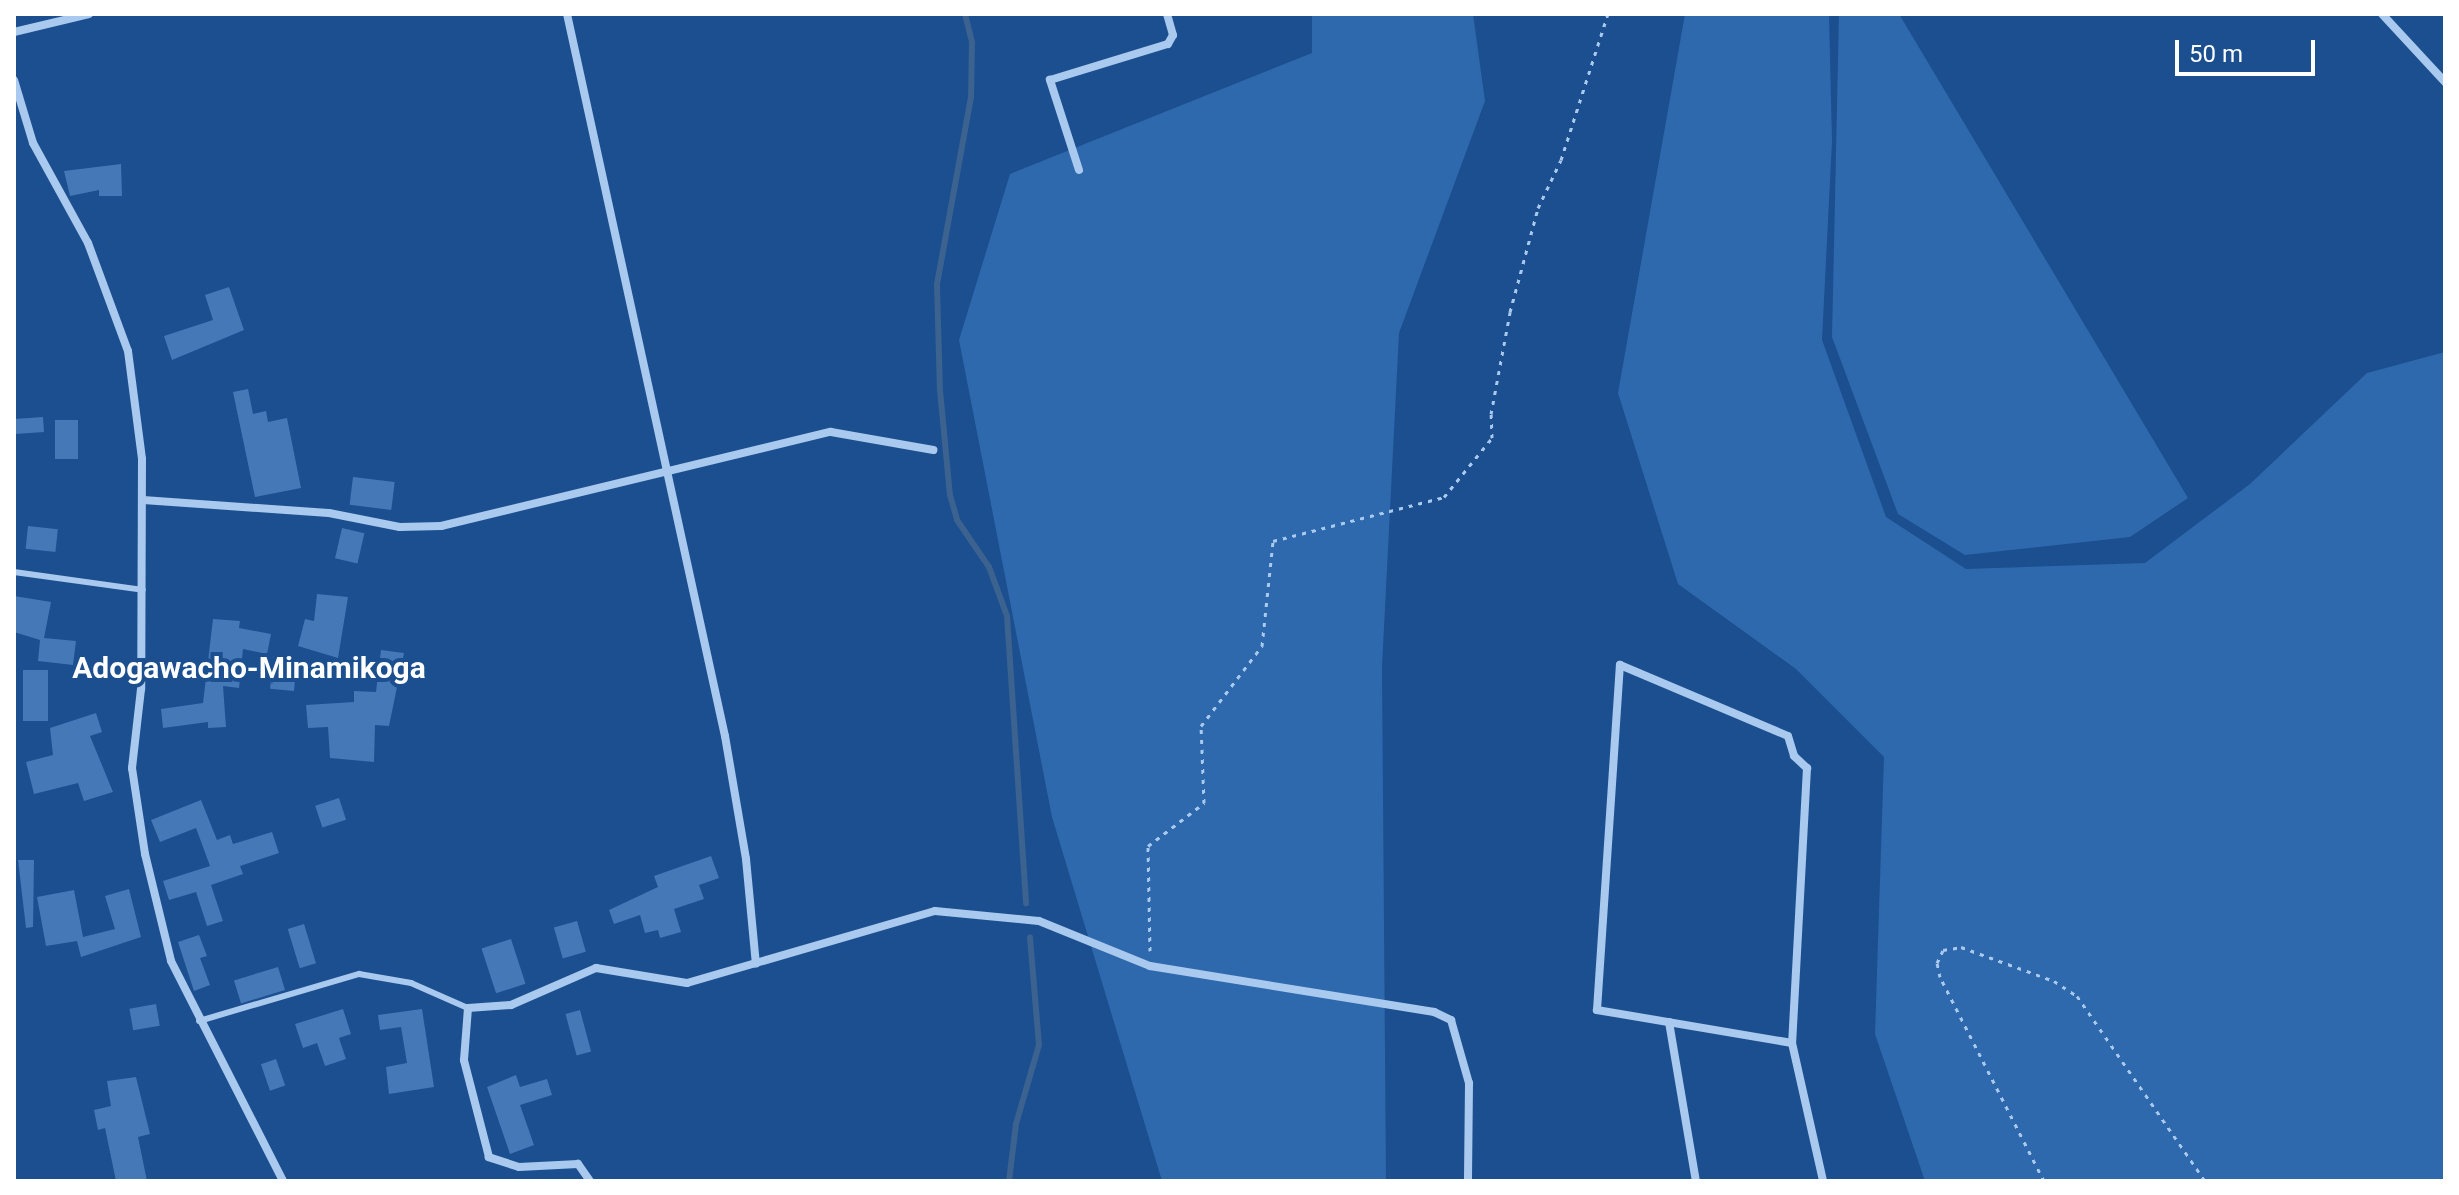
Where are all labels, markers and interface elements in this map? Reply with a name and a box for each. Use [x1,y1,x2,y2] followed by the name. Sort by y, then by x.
[2179,24,2319,74] scale bar
[2189,40,2243,68] text: 50 m
[72,650,426,686] district label: Adogawacho-Minamikoga

